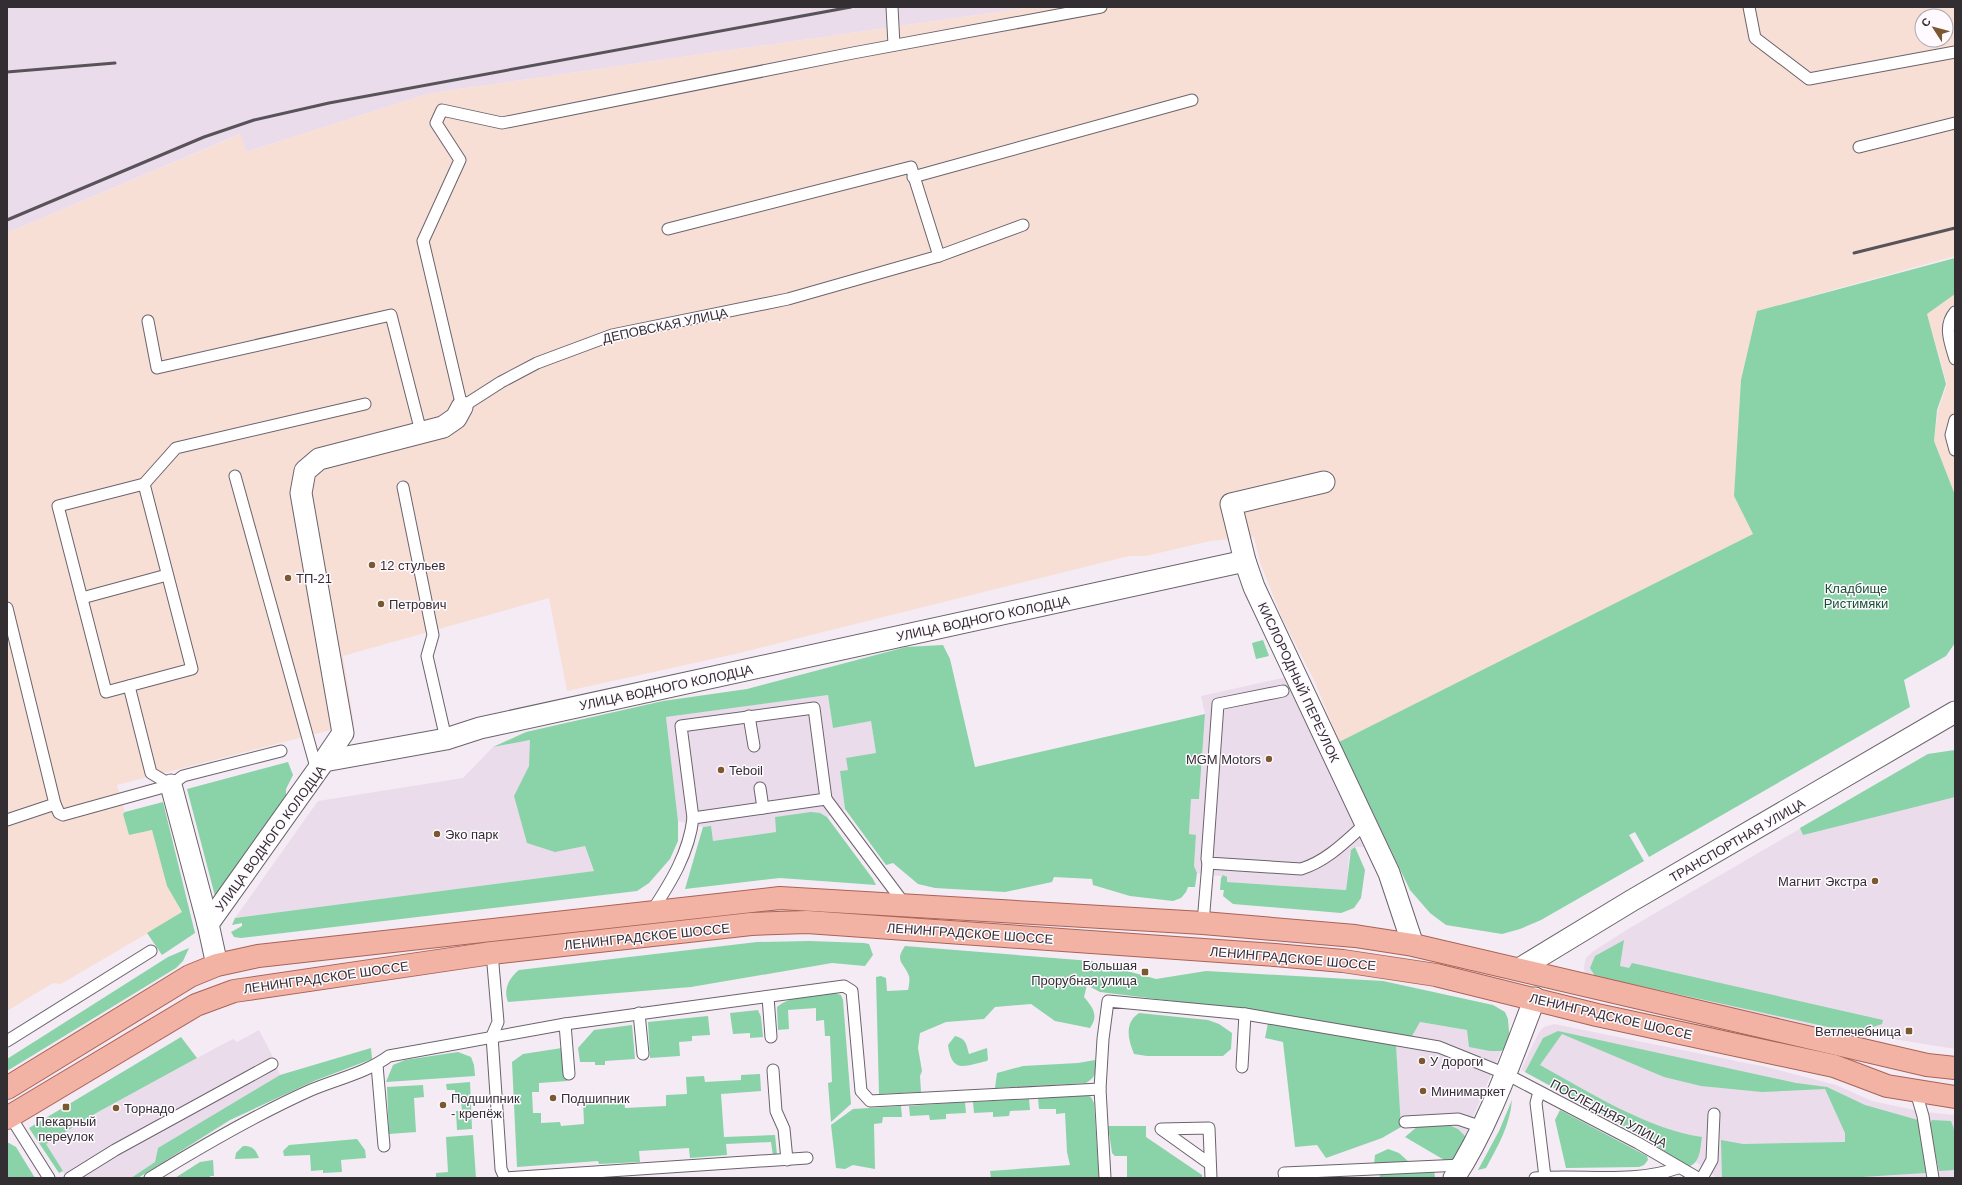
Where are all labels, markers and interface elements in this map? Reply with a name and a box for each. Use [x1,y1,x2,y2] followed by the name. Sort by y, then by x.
[1914,8,1954,48] north arrow
[1919,15,1933,29] text: С
[601,305,729,346] street label: ДЕПОВСКАЯ УЛИЦА
[380,558,445,573] place label: 12 стульев
[367,560,377,570] marker: 12 стульев
[296,571,332,586] place label: ТП-21
[283,573,293,583] marker: ТП-21
[1824,581,1888,611] park label: Кладбище Ристимяки
[895,593,1071,644] street label: УЛИЦА ВОДНОГО КОЛОДЦА
[389,597,447,612] place label: Петрович
[376,599,386,609] marker: Петрович
[1255,600,1342,765] street label: КИСЛОРОДНЫЙ ПЕРЕУЛОК
[578,662,754,713] street label: УЛИЦА ВОДНОГО КОЛОДЦА
[1186,752,1261,767] place label: MGM Motors
[1264,754,1274,764] marker: MGM Motors
[212,762,329,914] street label: УЛИЦА ВОДНОГО КОЛОДЦА
[729,763,763,778] place label: Teboil
[716,765,726,775] marker: Teboil
[1667,795,1808,885] street label: ТРАНСПОРТНАЯ УЛИЦА
[445,827,499,842] place label: Эко парк
[432,829,442,839] marker: Эко парк
[1778,874,1868,889] place label: Магнит Экстра
[1870,876,1880,886] marker: Магнит Экстра
[563,920,731,953] street label: ЛЕНИНГРАДСКОЕ ШОССЕ
[886,920,1054,947] street label: ЛЕНИНГРАДСКОЕ ШОССЕ
[1209,944,1377,973] street label: ЛЕНИНГРАДСКОЕ ШОССЕ
[242,958,410,997] street label: ЛЕНИНГРАДСКОЕ ШОССЕ
[1031,958,1138,988] place label: Большая Прорубная улица
[1140,967,1150,977] marker: Большая Прорубная улица
[1528,990,1694,1043] street label: ЛЕНИНГРАДСКОЕ ШОССЕ
[1815,1024,1902,1039] place label: Ветлечебница
[1904,1026,1914,1036] marker: Ветлечебница
[1430,1054,1483,1069] place label: У дороги
[1417,1056,1427,1066] marker: У дороги
[1548,1076,1670,1151] street label: ПОСЛЕДНЯЯ УЛИЦА
[1431,1084,1506,1099] place label: Минимаркет
[1418,1086,1428,1096] marker: Минимаркет
[451,1091,520,1121] place label: Подшипник - крепёж
[561,1091,630,1106] place label: Подшипник
[548,1093,558,1103] marker: Подшипник
[438,1100,448,1110] marker: Подшипник - крепёж
[124,1101,175,1116] place label: Торнадо
[61,1102,71,1112] marker: Пекарный переулок
[111,1103,121,1113] marker: Торнадо
[36,1114,96,1144] place label: Пекарный переулок

